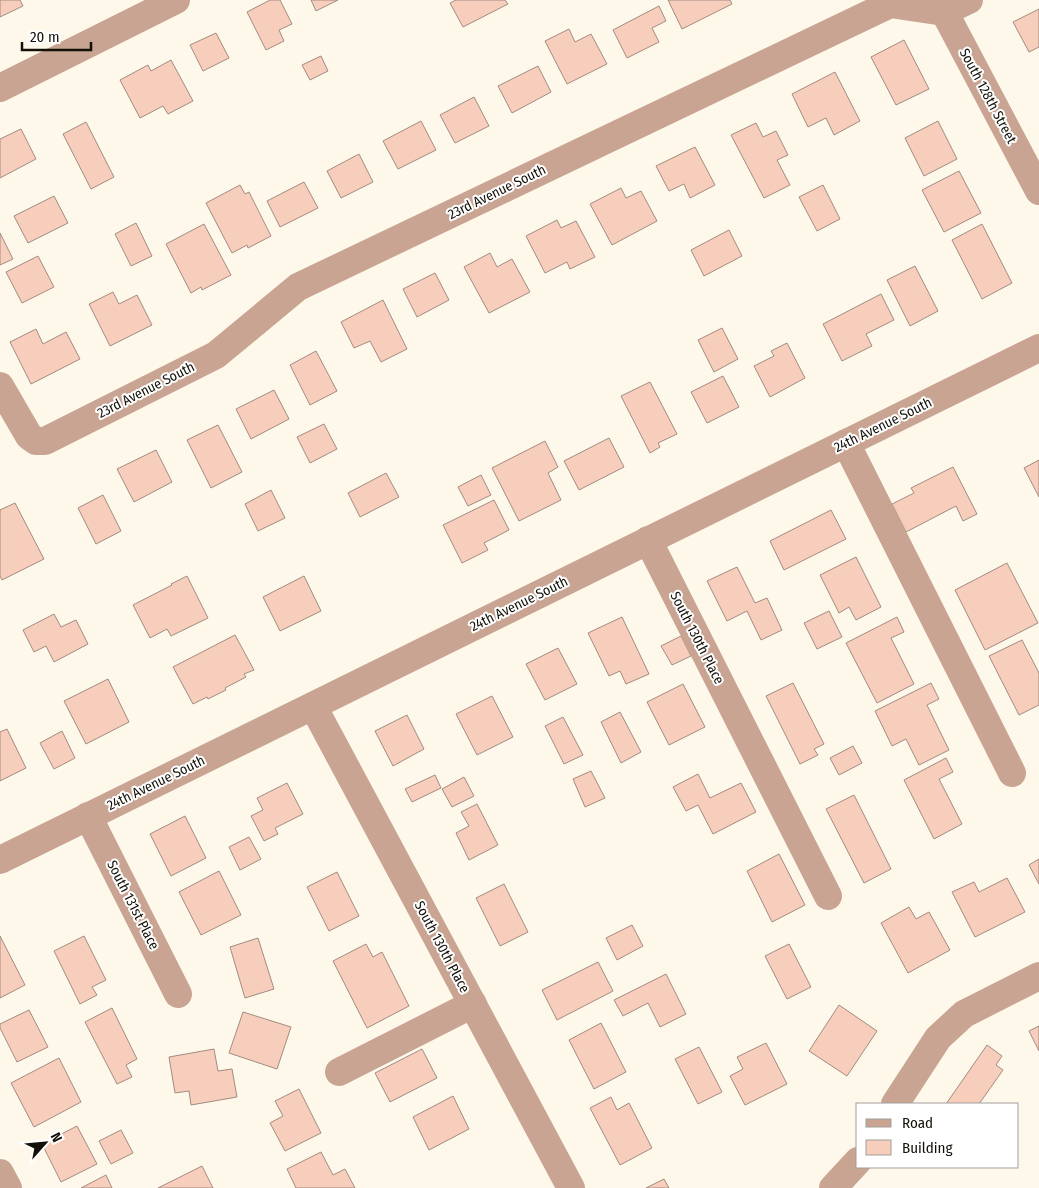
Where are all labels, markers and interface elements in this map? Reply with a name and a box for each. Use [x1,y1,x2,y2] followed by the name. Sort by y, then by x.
[22,20,91,52] scale bar
[30,28,60,46] text: 20 m
[956,46,1020,147] street label: South 128th Street
[445,161,549,223] street label: 23rd Avenue South
[95,358,197,422] street label: 23rd Avenue South
[831,394,935,456] street label: 24th Avenue South
[467,573,571,635] street label: 24th Avenue South
[666,589,728,687] street label: South 130th Place
[104,752,208,814] street label: 24th Avenue South
[103,858,163,953] street label: South 131st Place
[411,898,473,996] street label: South 130th Place
[856,1103,1019,1168] legend
[902,1114,933,1132] text: Road
[20,1118,70,1168] north arrow
[47,1130,66,1145] text: N
[902,1139,953,1157] text: Building

